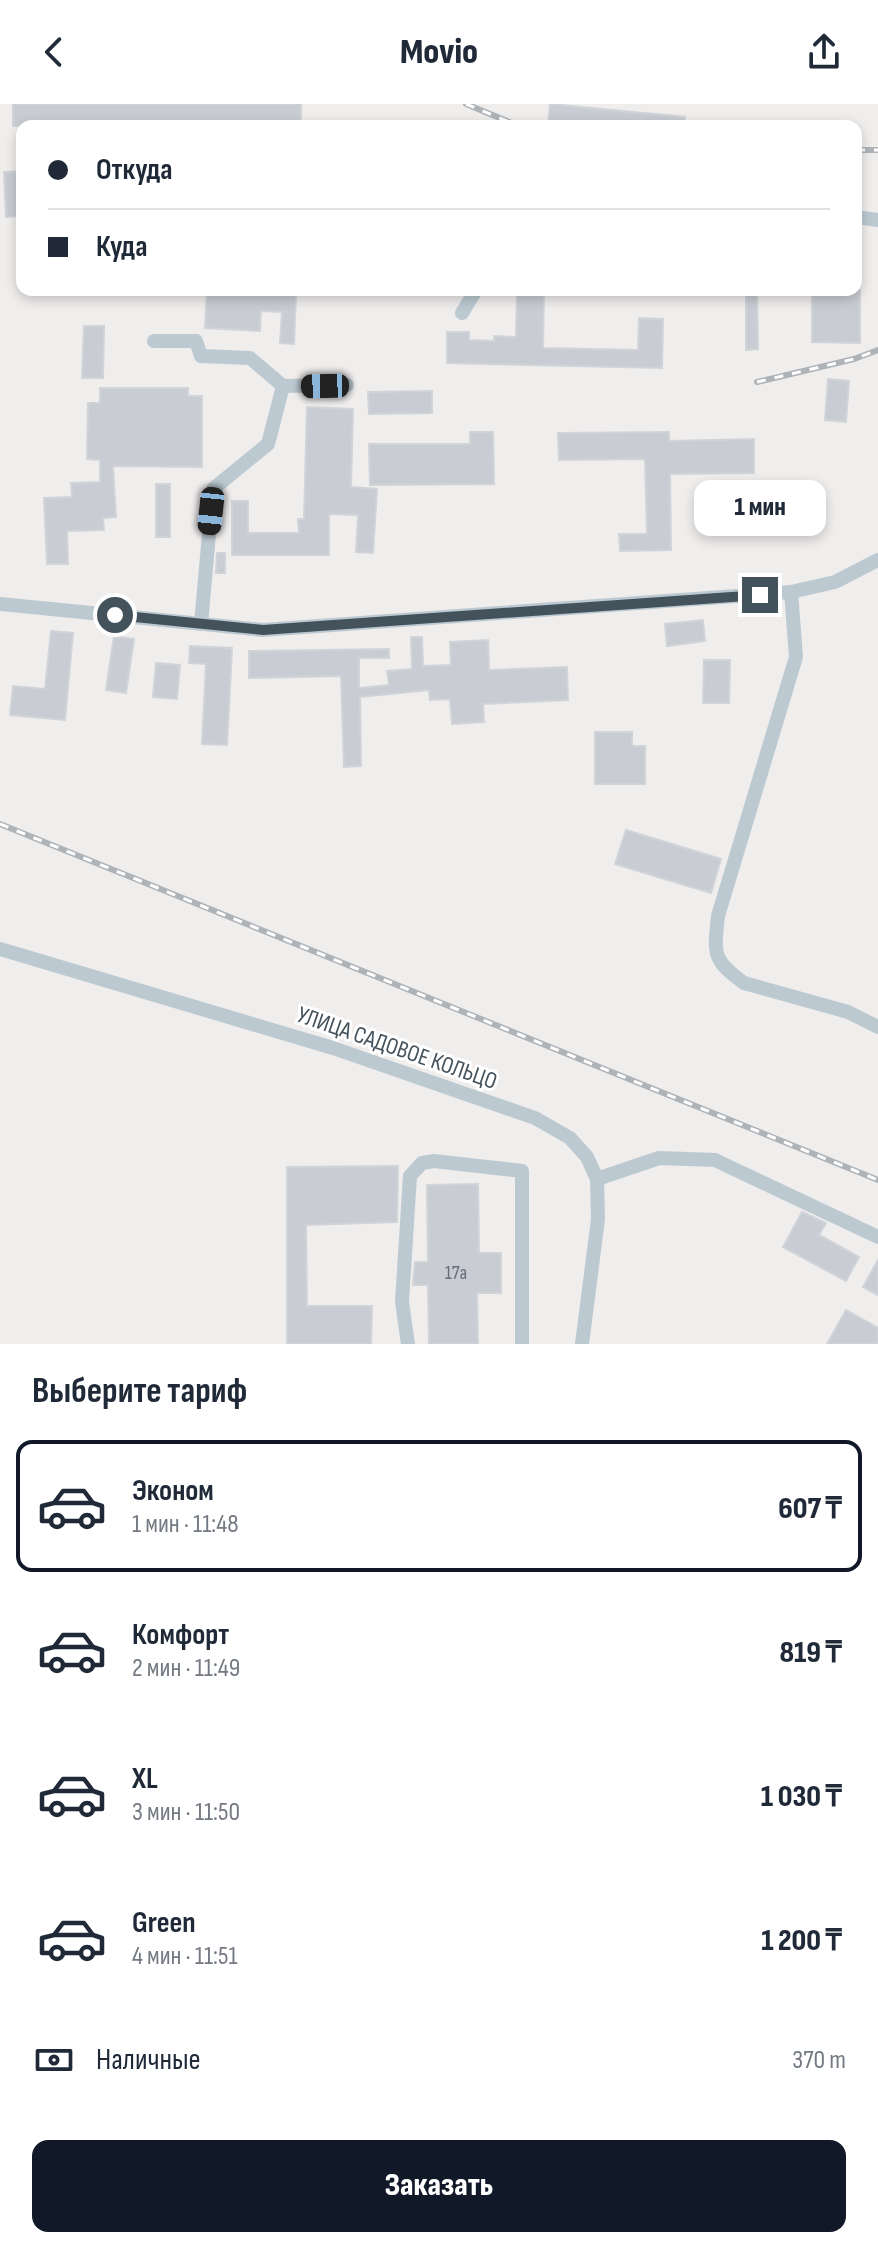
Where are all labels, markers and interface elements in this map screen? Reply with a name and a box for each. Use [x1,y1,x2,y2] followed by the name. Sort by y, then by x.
[32,30,76,74] icon: back
[802,30,846,74] icon: share
[400,31,478,74] text: Movio
[96,152,173,188] text: Откуда
[96,229,147,265] text: Куда
[301,374,349,398] car
[694,479,826,535] callout: 1 мин
[197,486,225,536] car
[734,492,786,523] text: 1 мин
[742,577,778,613] route end
[97,597,133,633] route start
[293,1000,501,1096] street label: УЛИЦА САДОВОЕ КОЛЬЦО
[445,1261,467,1285] house number: 17а
[32,1370,247,1413] text: Выберите тариф
[36,1470,108,1542] icon: car
[132,1473,214,1509] text: Эконом
[778,1491,842,1527] text: 607 ₸
[132,1509,239,1540] text: 1 мин · 11:48
[36,1614,108,1686] icon: car
[132,1617,229,1653] text: Комфорт
[779,1635,842,1671] text: 819 ₸
[132,1653,240,1684] text: 2 мин · 11:49
[36,1758,108,1830] icon: car
[132,1761,158,1797] text: XL
[761,1779,842,1815] text: 1 030 ₸
[132,1797,240,1828] text: 3 мин · 11:50
[36,1902,108,1974] icon: car
[132,1905,196,1941] text: Green
[761,1923,842,1959] text: 1 200 ₸
[132,1941,238,1972] text: 4 мин · 11:51
[32,2038,76,2082] icon: cash
[96,2042,201,2078] text: Наличные
[792,2045,846,2076] text: 370 m
[32,2140,846,2232] button: Заказать

